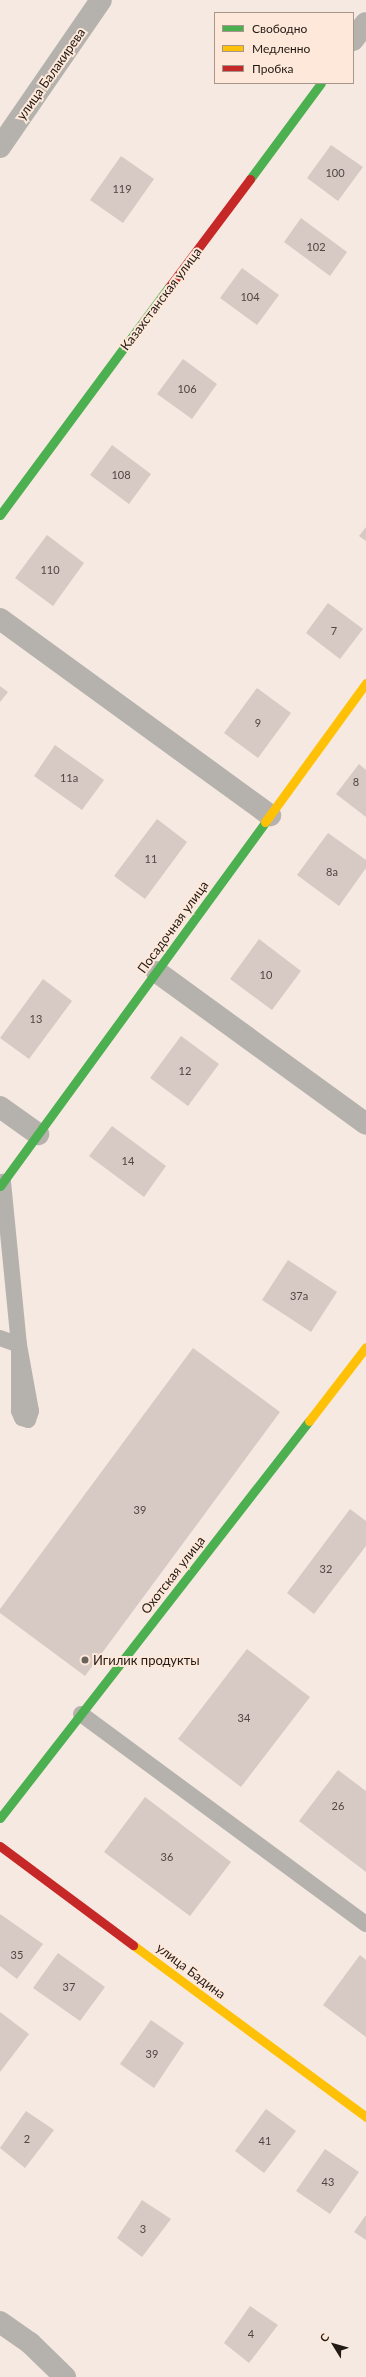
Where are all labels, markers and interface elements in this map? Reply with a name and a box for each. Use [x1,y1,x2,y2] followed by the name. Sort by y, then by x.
[214,12,354,84] legend
[252,21,307,36] text: Свободно
[13,25,89,123] street label: улица Балакирева
[252,41,310,56] text: Медленно
[252,61,293,76] text: Пробка
[325,166,345,180] house number: 100
[112,182,132,196] house number: 119
[306,240,326,254] house number: 102
[117,245,205,353] street label: Казахстанская улица
[240,290,260,304] house number: 104
[177,382,197,396] house number: 106
[111,468,131,482] house number: 108
[40,563,60,577] house number: 110
[331,624,337,638] house number: 7
[255,716,261,730] house number: 9
[60,771,78,785] house number: 11a
[353,775,359,789] house number: 8
[145,852,157,866] house number: 11
[326,865,338,879] house number: 8а
[134,878,212,976] street label: Посадочная улица
[260,968,272,982] house number: 10
[30,1012,42,1026] house number: 13
[179,1064,191,1078] house number: 12
[122,1154,134,1168] house number: 14
[290,1289,308,1303] house number: 37а
[134,1503,146,1517] house number: 39
[138,1533,208,1617] street label: Охотская улица
[320,1562,332,1576] house number: 32
[93,1652,200,1668] place label: Игилик продукты
[80,1655,90,1665] marker: Игилик продукты
[238,1711,250,1725] house number: 34
[332,1799,344,1813] house number: 26
[161,1850,173,1864] house number: 36
[153,1940,229,2002] street label: улица Бадина
[11,1948,23,1962] house number: 35
[63,1980,75,1994] house number: 37
[146,2047,158,2061] house number: 39
[24,2132,30,2146] house number: 2
[259,2134,271,2148] house number: 41
[322,2175,334,2189] house number: 43
[140,2222,146,2236] house number: 3
[314,2325,354,2365] north arrow
[248,2327,254,2341] house number: 4
[317,2331,331,2344] text: С

